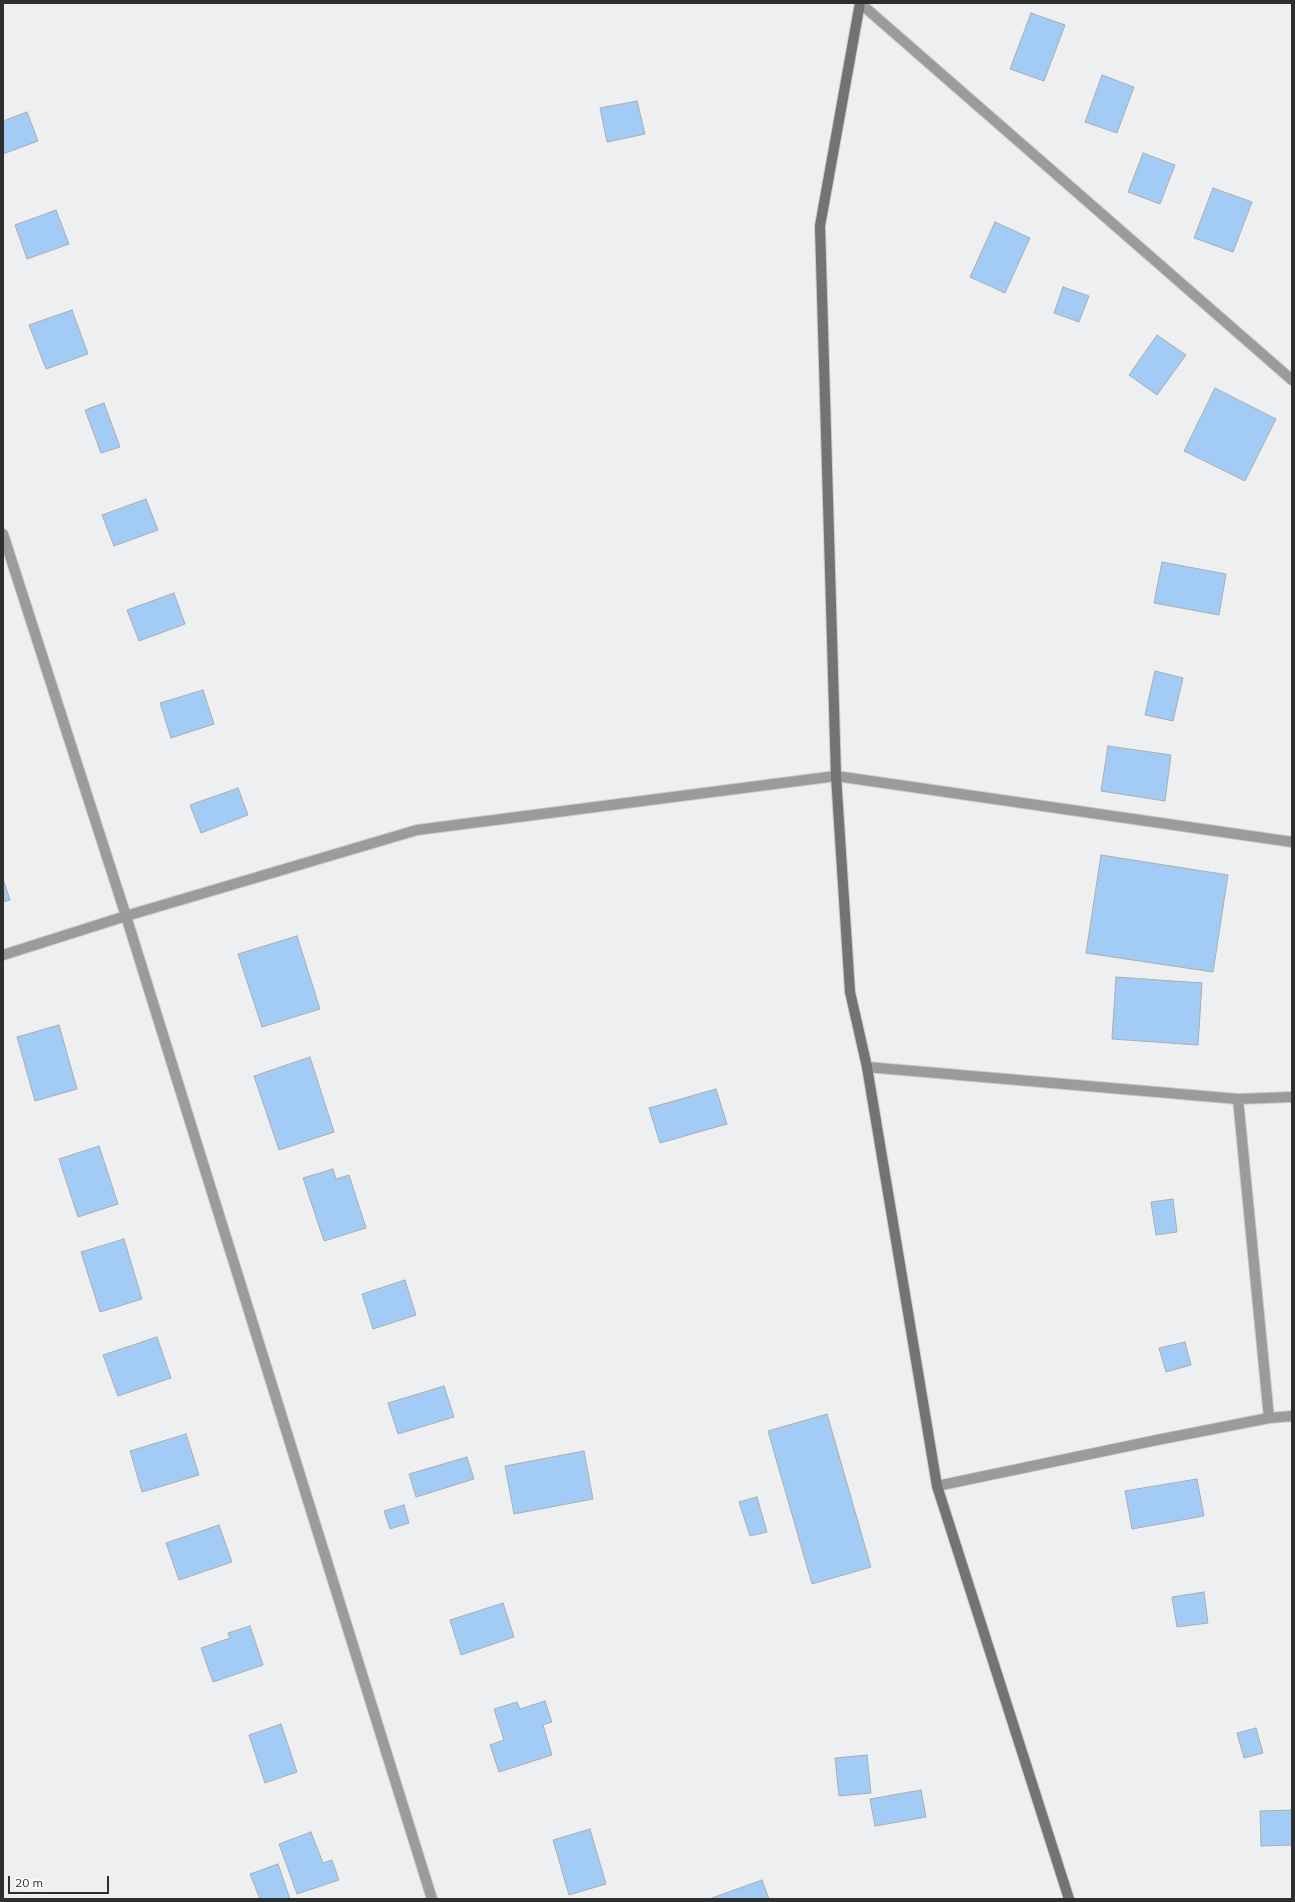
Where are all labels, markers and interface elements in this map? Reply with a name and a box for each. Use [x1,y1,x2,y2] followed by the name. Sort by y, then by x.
[10,1868,111,1894] scale bar
[15,1875,43,1890] text: 20 m

